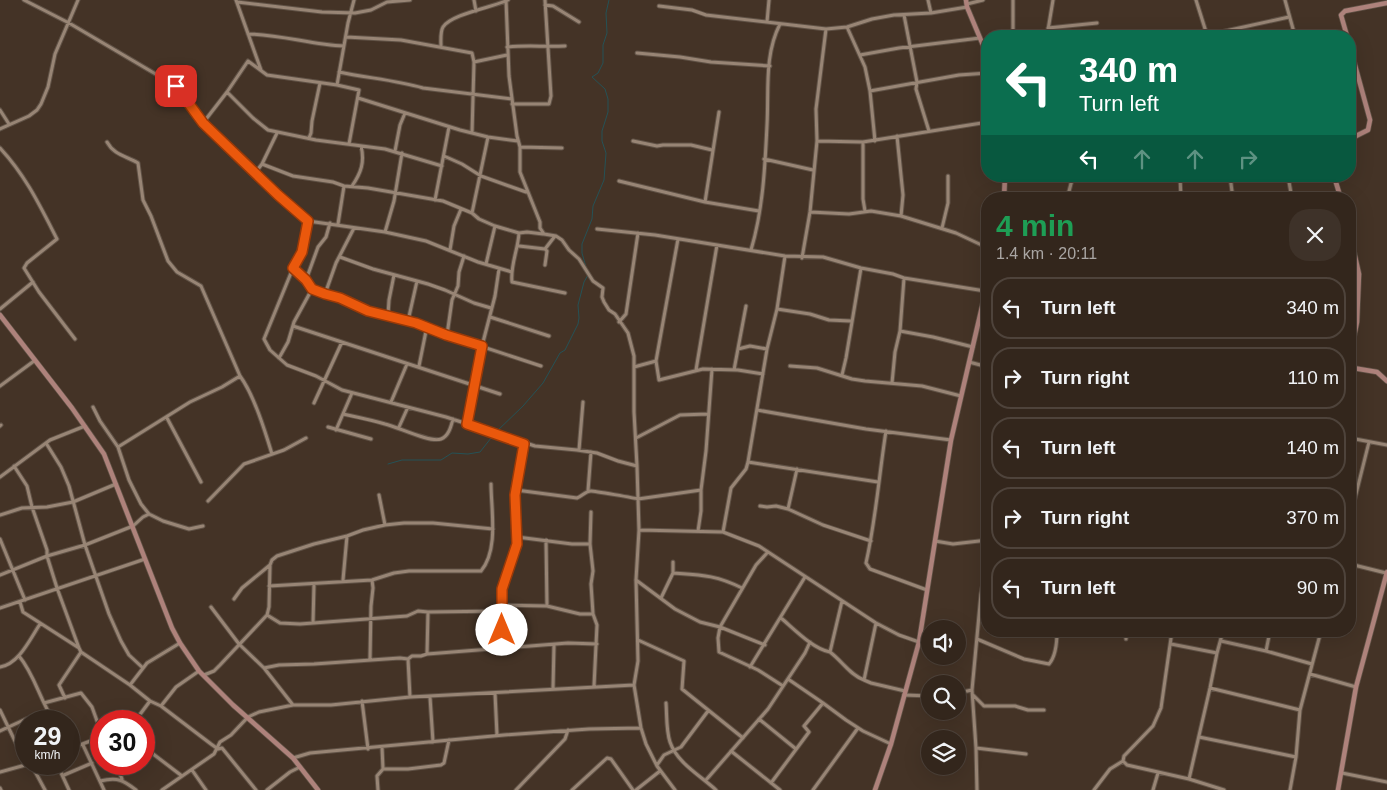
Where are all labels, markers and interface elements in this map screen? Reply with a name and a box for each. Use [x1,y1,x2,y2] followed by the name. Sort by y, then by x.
[996,50,1061,115] icon: left
[1079,50,1178,89] text: 340 m
[155,65,197,107] pin
[162,72,190,100] icon: arrive
[1079,91,1159,116] text: Turn left
[1075,145,1103,173] icon: left
[1128,145,1156,173] icon: ahead
[1181,145,1209,173] icon: ahead
[1234,145,1262,173] icon: right
[996,209,1074,242] text: 4 min
[1289,209,1341,261] button: close
[996,245,1097,262] text: 1.4 km · 20:11
[998,294,1026,322] icon: left
[1041,297,1116,318] text: Turn left
[1286,297,1339,318] text: 340 m
[998,364,1026,392] icon: right
[1041,367,1129,388] text: Turn right
[1288,367,1339,388] text: 110 m
[998,434,1026,462] icon: left
[1041,437,1116,458] text: Turn left
[1286,437,1339,458] text: 140 m
[998,504,1026,532] icon: right
[1041,507,1129,528] text: Turn right
[1286,507,1339,528] text: 370 m
[998,574,1026,602] icon: left
[1041,577,1116,598] text: Turn left
[1297,577,1339,598] text: 90 m
[475,603,527,655] position arrow
[921,620,966,775] map controls
[921,620,966,665] button: sound
[921,675,966,720] button: search
[90,710,155,775] speed limit sign: 30
[34,722,61,750] text: 29
[921,730,966,775] button: layers
[34,748,61,762] text: km/h

